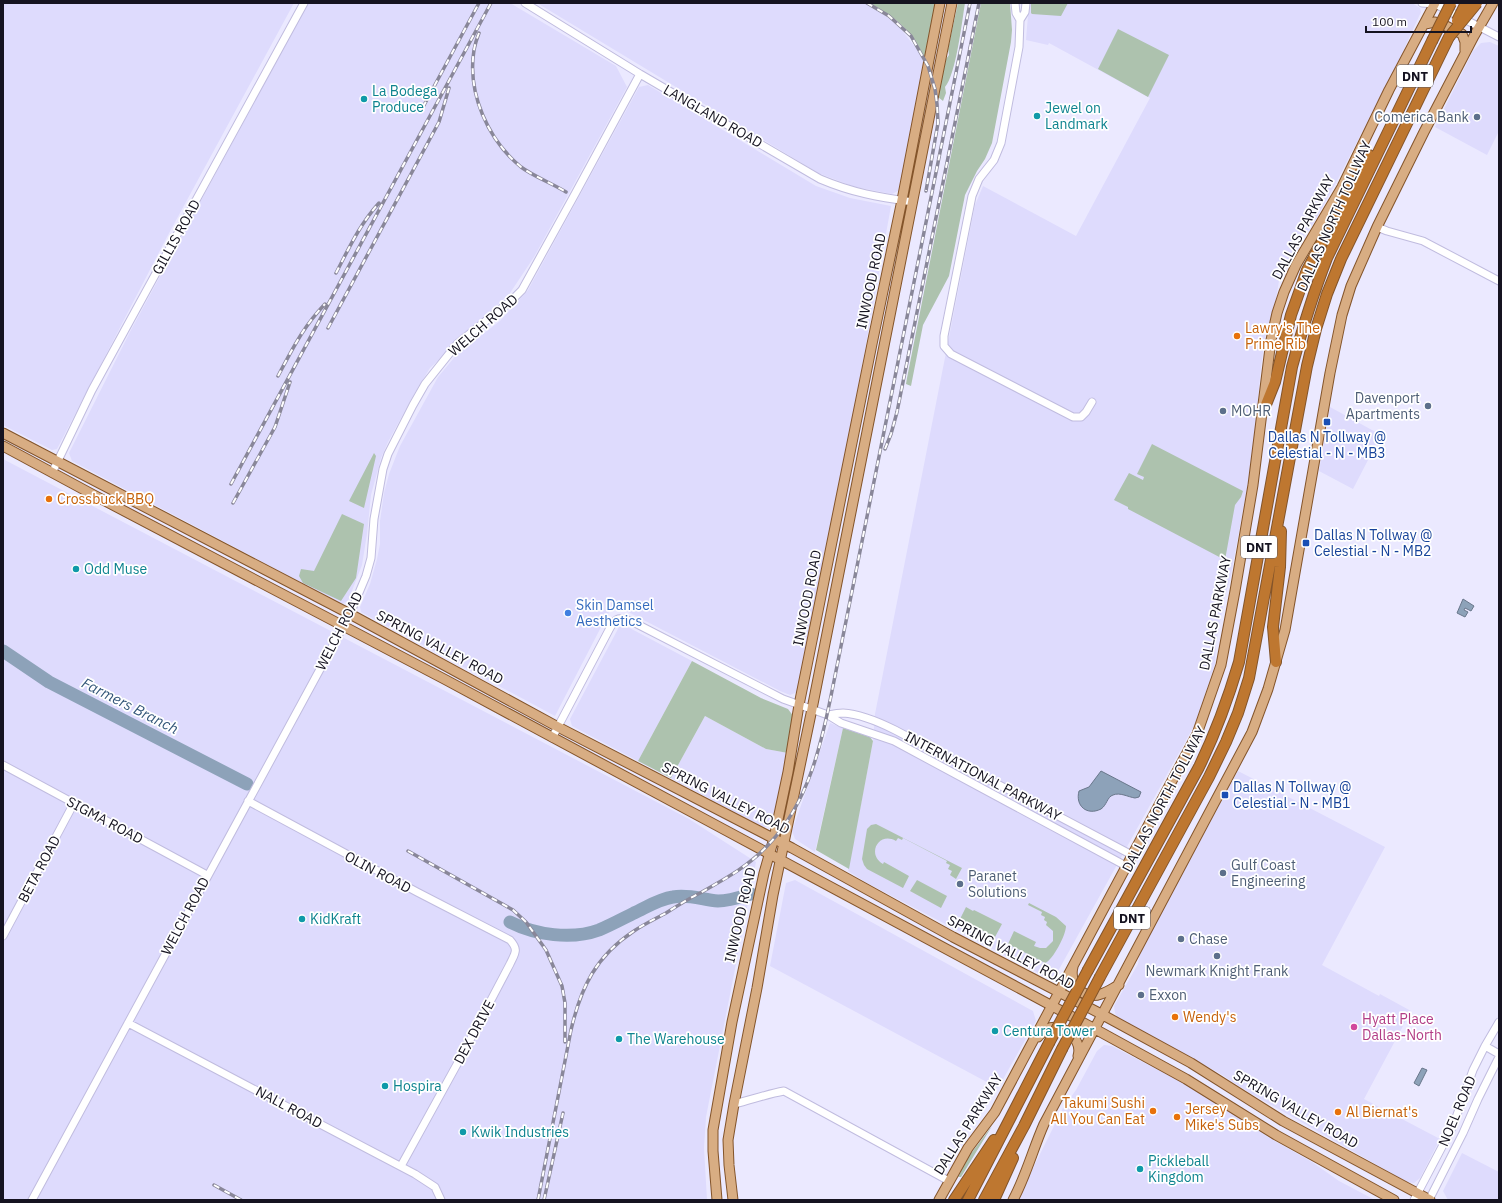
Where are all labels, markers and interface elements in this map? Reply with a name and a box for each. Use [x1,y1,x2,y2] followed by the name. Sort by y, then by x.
[1366,8,1471,34] scale bar
[1372,14,1407,29] text: 100 m
[1397,65,1433,87] road number: DNT
[660,80,766,152] street label: LANGLAND ROAD
[372,82,438,116] place label: La Bodega Produce
[359,94,369,104] marker: La Bodega Produce
[1045,99,1108,133] place label: Jewel on Landmark
[1374,108,1470,126] place label: Comerica Bank
[1032,111,1042,121] marker: Jewel on Landmark
[1472,112,1482,122] marker: Comerica Bank
[1293,137,1376,294] street label: DALLAS NORTH TOLLWAY
[1268,171,1339,283] street label: DALLAS PARKWAY
[148,196,204,278] street label: GILLIS ROAD
[852,231,890,331] street label: INWOOD ROAD
[445,290,521,360] street label: WELCH ROAD
[1245,319,1320,353] place label: Lawry's The Prime Rib
[1232,331,1242,341] marker: Lawry's The Prime Rib
[1346,389,1420,423] place label: Davenport Apartments
[1423,401,1433,411] marker: Davenport Apartments
[1231,402,1271,420] place label: MOHR
[1218,406,1228,416] marker: MOHR
[1322,417,1332,427] marker: Dallas N Tollway @ Celestial - N - MB3
[1268,428,1386,462] place label: Dallas N Tollway @ Celestial - N - MB3
[57,490,154,508] place label: Crossbuck BBQ
[44,494,54,504] marker: Crossbuck BBQ
[1314,526,1432,560] place label: Dallas N Tollway @ Celestial - N - MB2
[1241,536,1277,558] road number: DNT
[1301,538,1311,548] marker: Dallas N Tollway @ Celestial - N - MB2
[789,548,825,648] street label: INWOOD ROAD
[1195,553,1235,672] street label: DALLAS PARKWAY
[84,560,148,578] place label: Odd Muse
[71,564,81,574] marker: Odd Muse
[311,589,367,673] street label: WELCH ROAD
[576,596,654,630] place label: Skin Damsel Aesthetics
[373,606,507,688] street label: SPRING VALLEY ROAD
[563,608,573,618] marker: Skin Damsel Aesthetics
[79,673,182,738] water label: Farmers Branch
[1118,722,1210,875] street label: DALLAS NORTH TOLLWAY
[902,727,1065,825] street label: INTERNATIONAL PARKWAY
[659,758,793,838] street label: SPRING VALLEY ROAD
[1233,778,1351,812] place label: Dallas N Tollway @ Celestial - N - MB1
[1220,790,1230,800] marker: Dallas N Tollway @ Celestial - N - MB1
[64,792,146,848] street label: SIGMA ROAD
[14,832,64,906] street label: BETA ROAD
[342,847,414,897] street label: OLIN ROAD
[1231,856,1306,890] place label: Gulf Coast Engineering
[720,866,760,964] street label: INWOOD ROAD
[968,867,1027,901] place label: Paranet Solutions
[1218,868,1228,878] marker: Gulf Coast Engineering
[157,874,213,958] street label: WELCH ROAD
[955,879,965,889] marker: Paranet Solutions
[1114,907,1150,929] road number: DNT
[310,910,361,928] place label: KidKraft
[944,911,1078,993] street label: SPRING VALLEY ROAD
[297,914,307,924] marker: KidKraft
[1189,930,1228,948] place label: Chase
[1176,934,1186,944] marker: Chase
[1212,951,1222,961] marker: Newmark Knight Frank
[1146,962,1289,980] place label: Newmark Knight Frank
[1149,986,1187,1004] place label: Exxon
[1136,990,1146,1000] marker: Exxon
[450,997,498,1067] street label: DEX DRIVE
[1183,1008,1237,1026] place label: Wendy's
[1362,1010,1442,1044] place label: Hyatt Place Dallas-North
[1170,1012,1180,1022] marker: Wendy's
[1003,1022,1094,1040] place label: Centura Tower
[1349,1022,1359,1032] marker: Hyatt Place Dallas-North
[990,1026,1000,1036] marker: Centura Tower
[627,1030,725,1048] place label: The Warehouse
[614,1034,624,1044] marker: The Warehouse
[1230,1066,1362,1152] street label: SPRING VALLEY ROAD
[930,1069,1007,1178] street label: DALLAS PARKWAY
[1434,1073,1480,1149] street label: NOEL ROAD
[393,1077,442,1095] place label: Hospira
[380,1081,390,1091] marker: Hospira
[253,1082,325,1132] street label: NALL ROAD
[1051,1094,1145,1128] place label: Takumi Sushi All You Can Eat
[1185,1100,1259,1134] place label: Jersey Mike's Subs
[1346,1103,1418,1121] place label: Al Biernat's
[1148,1106,1158,1116] marker: Takumi Sushi All You Can Eat
[1333,1107,1343,1117] marker: Al Biernat's
[1172,1112,1182,1122] marker: Jersey Mike's Subs
[471,1123,569,1141] place label: Kwik Industries
[458,1127,468,1137] marker: Kwik Industries
[1148,1152,1209,1186] place label: Pickleball Kingdom
[1135,1164,1145,1174] marker: Pickleball Kingdom

